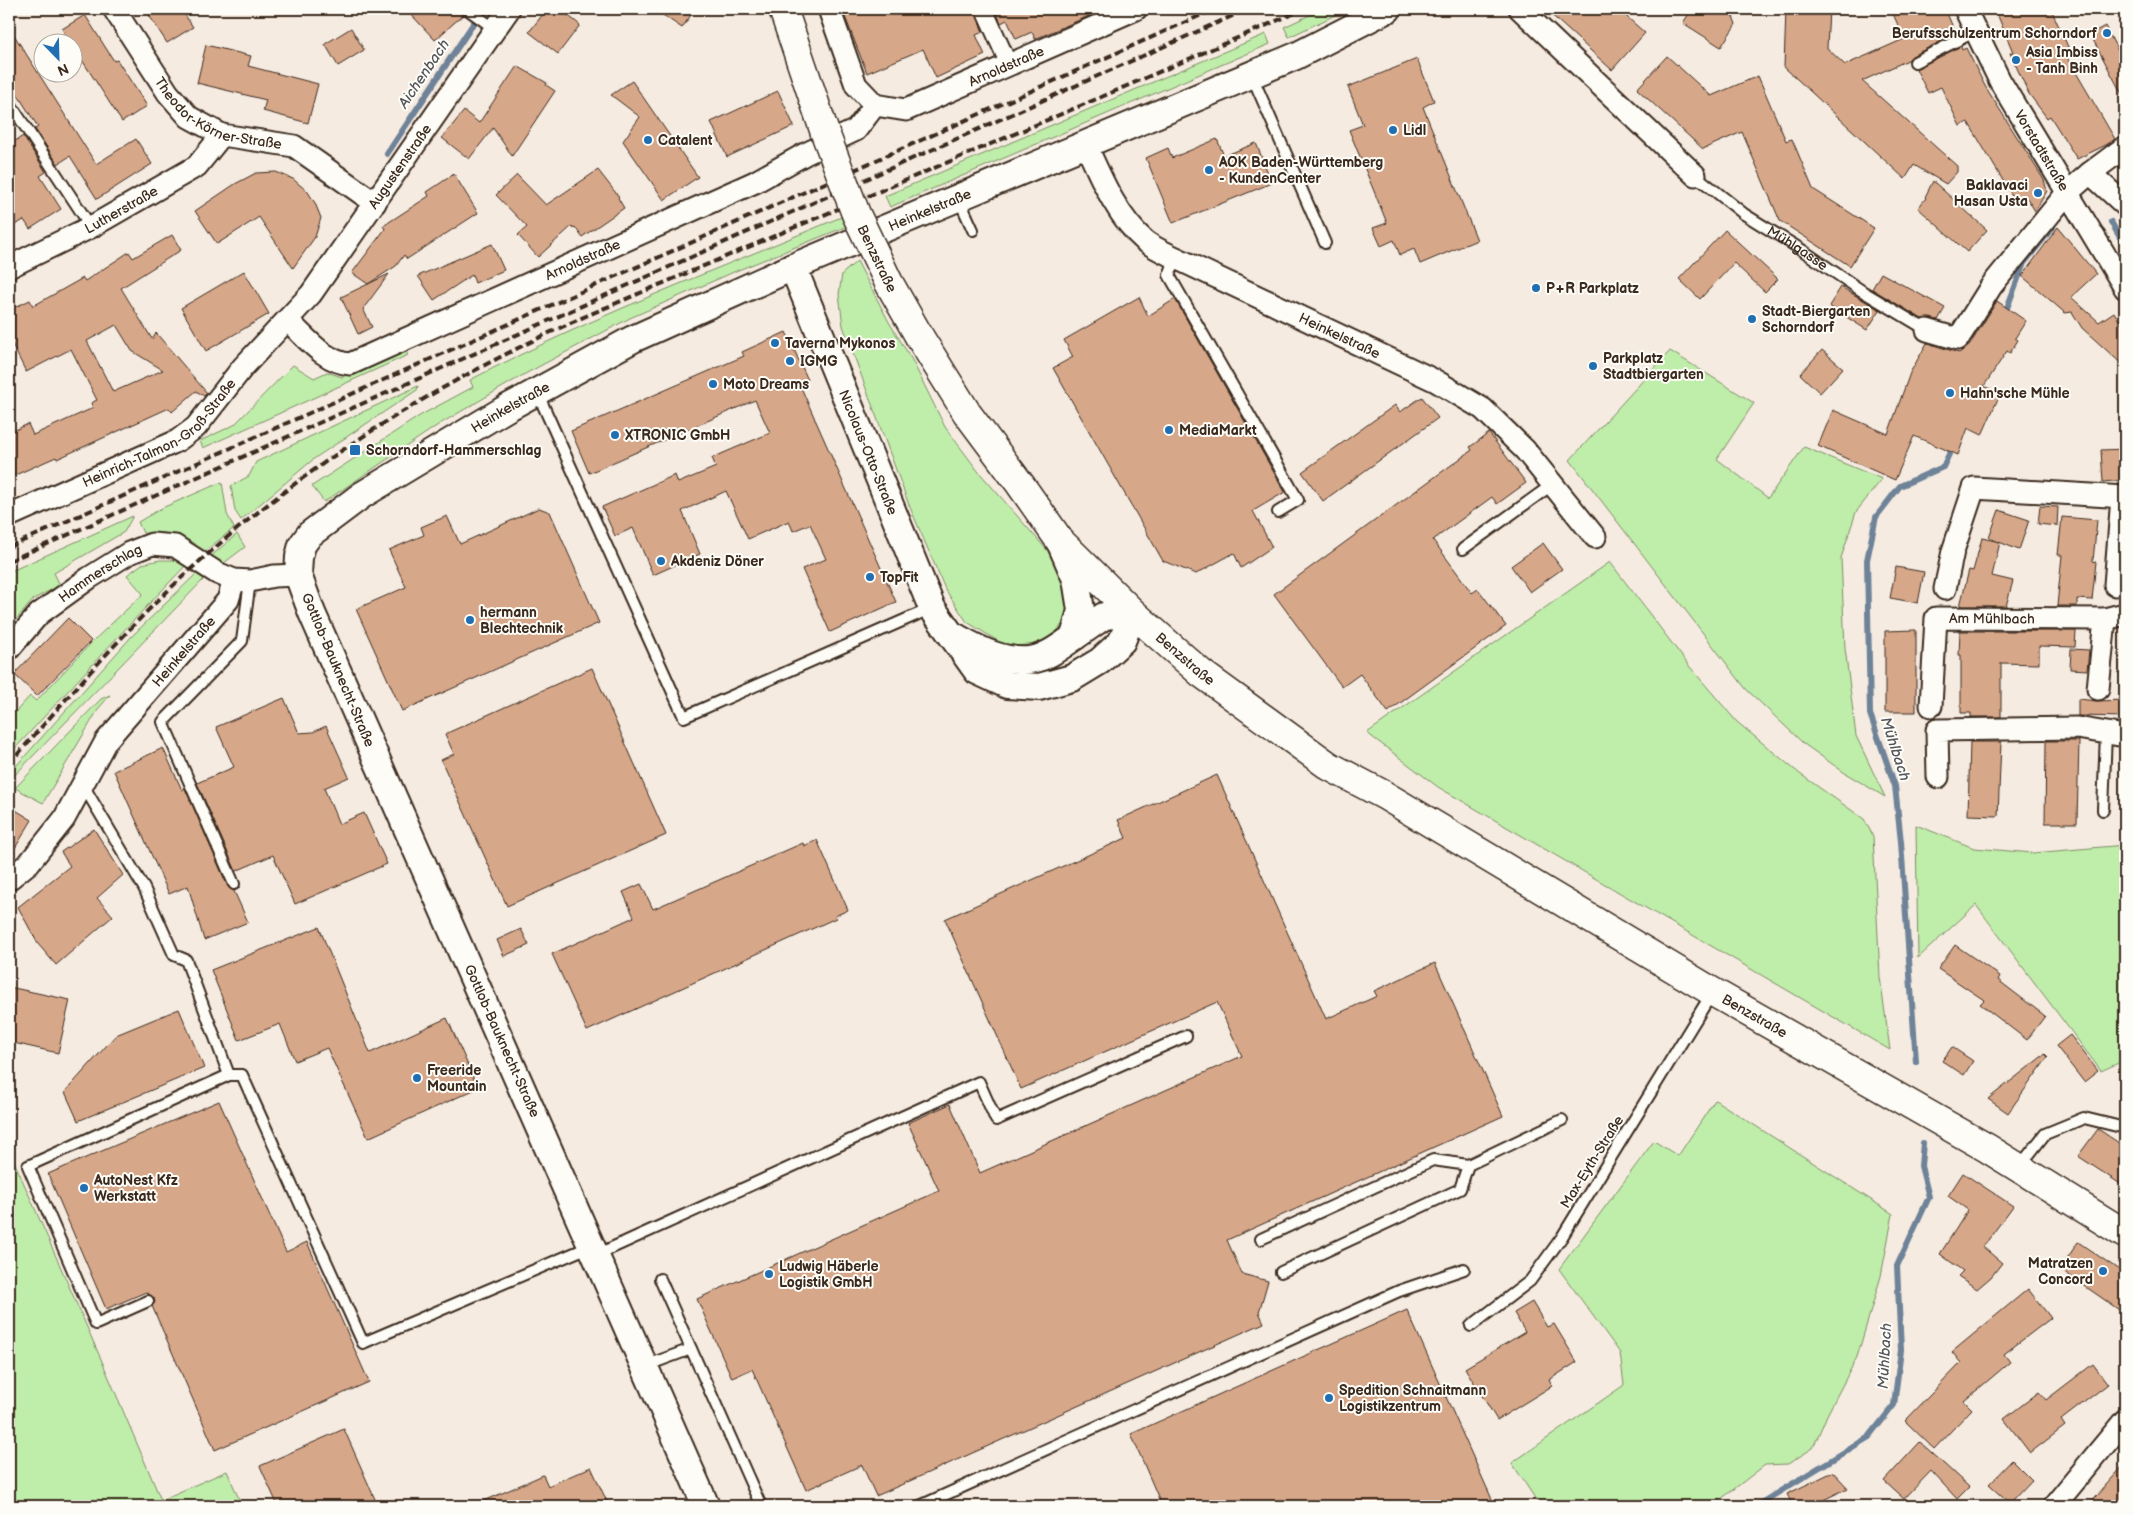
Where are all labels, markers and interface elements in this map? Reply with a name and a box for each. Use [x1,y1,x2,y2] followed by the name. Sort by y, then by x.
[1892,25,2098,42] place label: Berufsschulzentrum Schorndorf
[2101,27,2113,39] marker: Berufsschulzentrum Schorndorf
[32,32,82,82] north arrow
[394,36,454,113] water label: Aichenbach
[966,42,1046,90] street label: Arnoldstraße
[2025,44,2098,77] place label: Asia Imbiss - Tanh Binh
[2010,54,2022,66] marker: Asia Imbiss - Tanh Binh
[55,60,71,79] text: N
[151,74,283,153] street label: Theodor-Körner-Straße
[2011,107,2073,194] street label: Vorstadtstraße
[364,121,435,212] street label: Augustenstraße
[1403,122,1426,139] place label: Lidl
[1387,124,1399,136] marker: Lidl
[658,132,713,149] place label: Catalent
[642,134,654,146] marker: Catalent
[1218,154,1383,187] place label: AOK Baden-Württemberg - KundenCenter
[1203,164,1215,176] marker: AOK Baden-Württemberg - KundenCenter
[1954,177,2028,210] place label: Baklavaci Hasan Usta
[82,182,161,237] street label: Lutherstraße
[886,185,974,234] street label: Heinkelstraße
[2032,187,2044,199] marker: Baklavaci Hasan Usta
[854,222,901,295] street label: Benzstraße
[1764,222,1831,274] street label: Mühlgasse
[542,235,623,284] street label: Arnoldstraße
[1546,280,1639,297] place label: P+R Parkplatz
[1530,282,1542,294] marker: P+R Parkplatz
[1762,303,1870,336] place label: Stadt-Biergarten Schorndorf
[1296,309,1383,362] street label: Heinkelstraße
[1746,313,1758,325] marker: Stadt-Biergarten Schorndorf
[785,335,895,352] place label: Taverna Mykonos
[769,337,781,349] marker: Taverna Mykonos
[1603,350,1704,383] place label: Parkplatz Stadtbiergarten
[800,353,837,370] place label: IGMG
[784,355,796,367] marker: IGMG
[1587,360,1599,372] marker: Parkplatz Stadtbiergarten
[80,375,239,491] street label: Heinrich-Talmon-Groß-Straße
[723,376,809,393] place label: Moto Dreams
[468,378,553,436] street label: Heinkelstraße
[707,378,719,390] marker: Moto Dreams
[1960,385,2070,402] place label: Hahn'sche Mühle
[835,387,902,517] street label: Nicolaus-Otto-Straße
[1944,387,1956,399] marker: Hahn'sche Mühle
[1179,422,1257,439] place label: MediaMarkt
[1163,424,1175,436] marker: MediaMarkt
[625,427,730,444] place label: XTRONIC GmbH
[609,429,621,441] marker: XTRONIC GmbH
[366,442,542,459] place label: Schorndorf-Hammerschlag
[348,443,362,457] marker: Schorndorf-Hammerschlag
[55,540,144,606] street label: Hammerschlag
[670,553,764,570] place label: Akdeniz Döner
[655,555,667,567] marker: Akdeniz Döner
[880,569,919,586] place label: TopFit
[864,571,876,583] marker: TopFit
[298,591,378,749] street label: Gottlob-Bauknecht-Straße
[480,604,564,637] place label: hermann Blechtechnik
[1949,610,2035,627] street label: Am Mühlbach
[148,613,219,690] street label: Heinkelstraße
[464,614,476,626] marker: hermann Blechtechnik
[1152,629,1218,689] street label: Benzstraße
[1876,715,1914,783] water label: Mühlbach
[461,962,543,1120] street label: Gottlob-Bauknecht-Straße
[1719,990,1790,1041] street label: Benzstraße
[427,1062,487,1095] place label: Freeride Mountain
[411,1072,423,1084] marker: Freeride Mountain
[1557,1113,1627,1211] street label: Max-Eyth-Straße
[93,1172,178,1205] place label: AutoNest Kfz Werkstatt
[78,1182,90,1194] marker: AutoNest Kfz Werkstatt
[2028,1255,2093,1288] place label: Matratzen Concord
[779,1258,878,1291] place label: Ludwig Häberle Logistik GmbH
[2097,1265,2109,1277] marker: Matratzen Concord
[763,1268,775,1280] marker: Ludwig Häberle Logistik GmbH
[1874,1323,1896,1389] water label: Mühlbach
[1339,1382,1486,1415] place label: Spedition Schnaitmann Logistikzentrum
[1323,1392,1335,1404] marker: Spedition Schnaitmann Logistikzentrum

